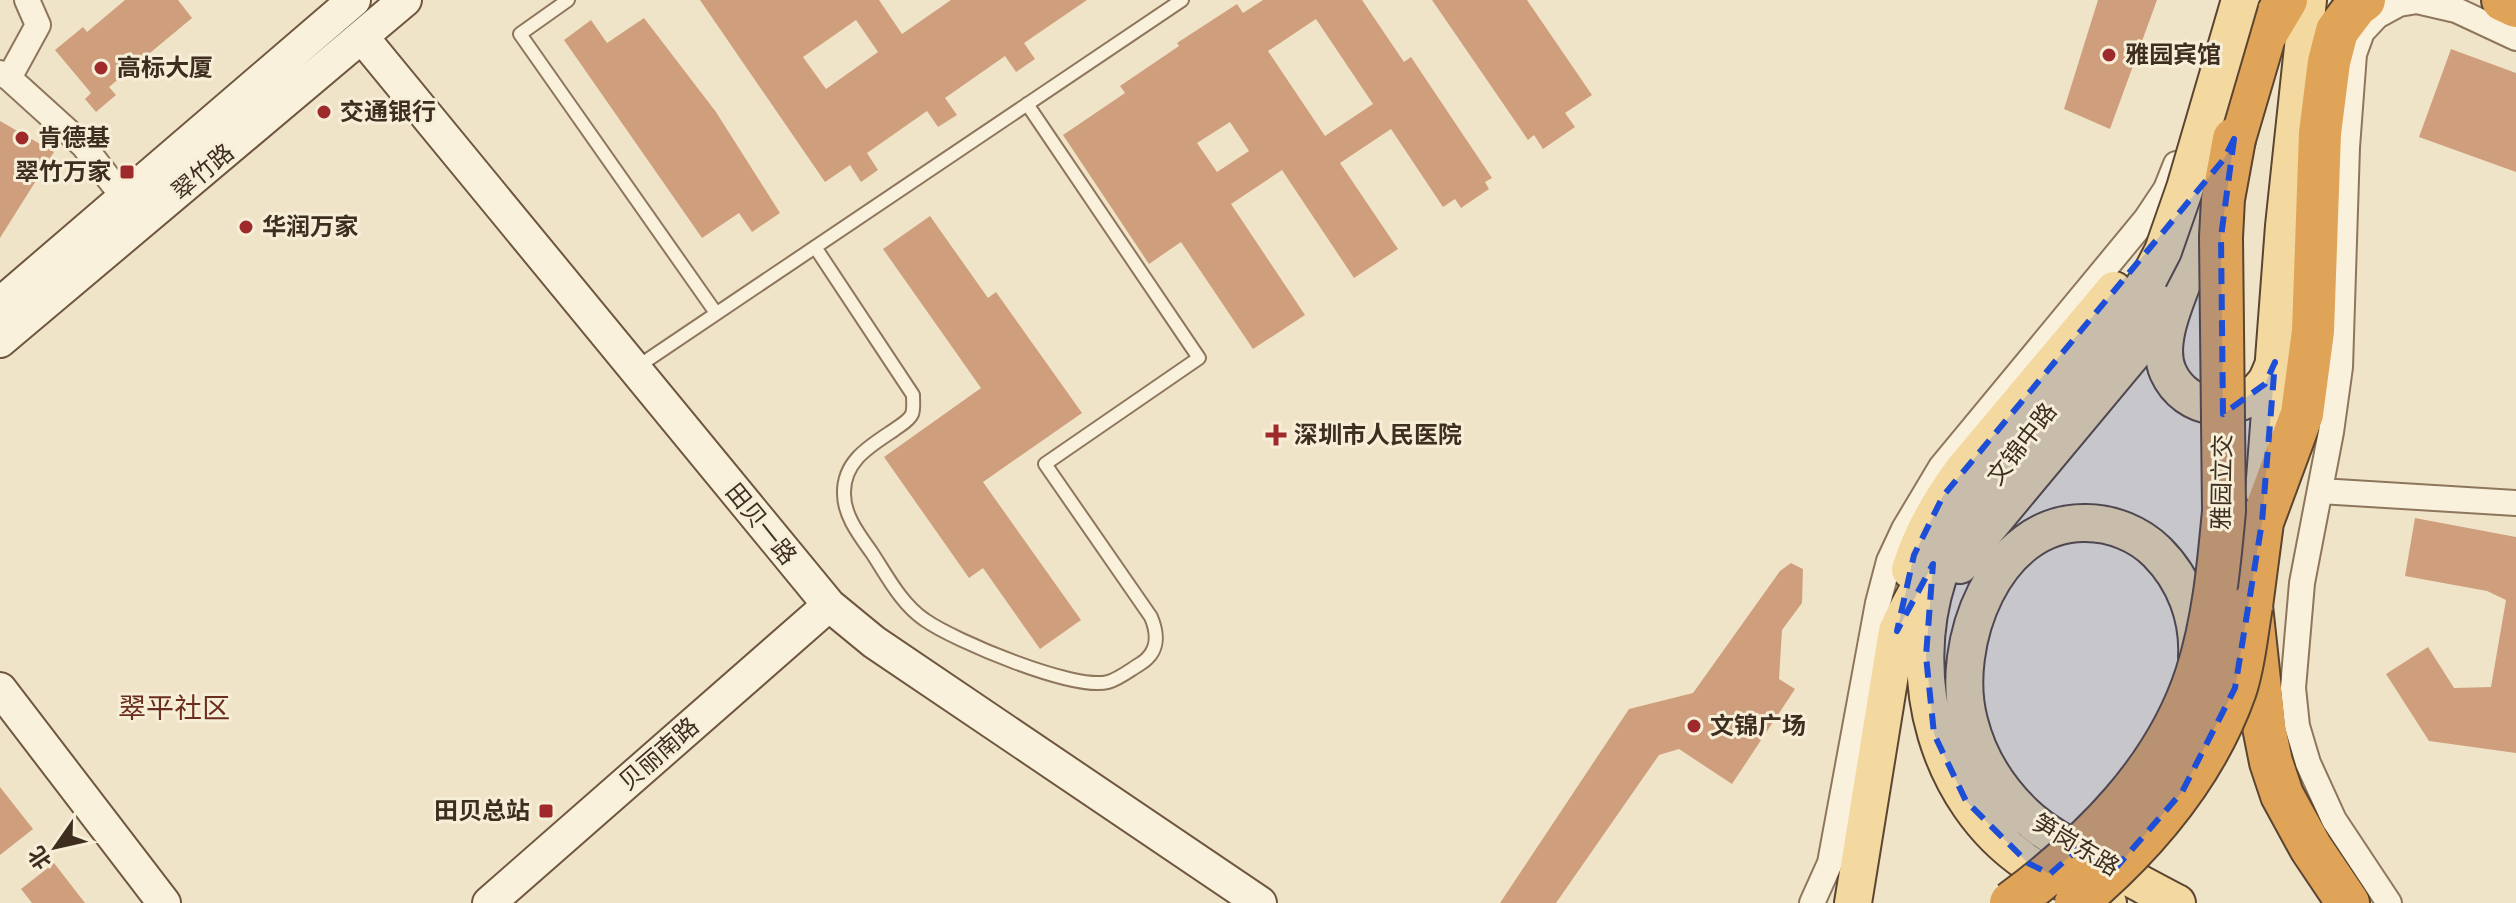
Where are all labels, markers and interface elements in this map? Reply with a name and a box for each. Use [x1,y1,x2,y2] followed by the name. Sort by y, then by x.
[2125,37,2221,70] place label: 雅园宾馆
[2100,46,2118,64] marker: 雅园宾馆
[117,50,213,83] place label: 高标大厦
[92,59,110,77] marker: 高标大厦
[340,94,436,127] place label: 交通银行
[315,103,333,121] marker: 交通银行
[38,120,110,153] place label: 肯德基
[13,129,31,147] marker: 肯德基
[164,135,240,207] street label: 翠竹路
[15,154,111,187] place label: 翠竹万家
[118,163,136,181] marker: 翠竹万家
[262,209,358,242] place label: 华润万家
[237,218,255,236] marker: 华润万家
[1978,395,2063,491] street label: 文锦中路
[1294,417,1462,450] place label: 深圳市人民医院
[1265,424,1287,446] marker: 深圳市人民医院
[2203,434,2238,530] street label: 雅园立交
[719,475,805,571] street label: 田贝一路
[118,688,230,726] district label: 翠平社区
[1710,708,1806,741] place label: 文锦广场
[611,709,705,797] street label: 贝丽南路
[1685,717,1703,735] marker: 文锦广场
[434,793,530,826] place label: 田贝总站
[537,802,555,820] marker: 田贝总站
[2027,805,2126,883] street label: 笋岗东路
[16,807,96,887] north arrow
[20,841,57,876] text: 北

